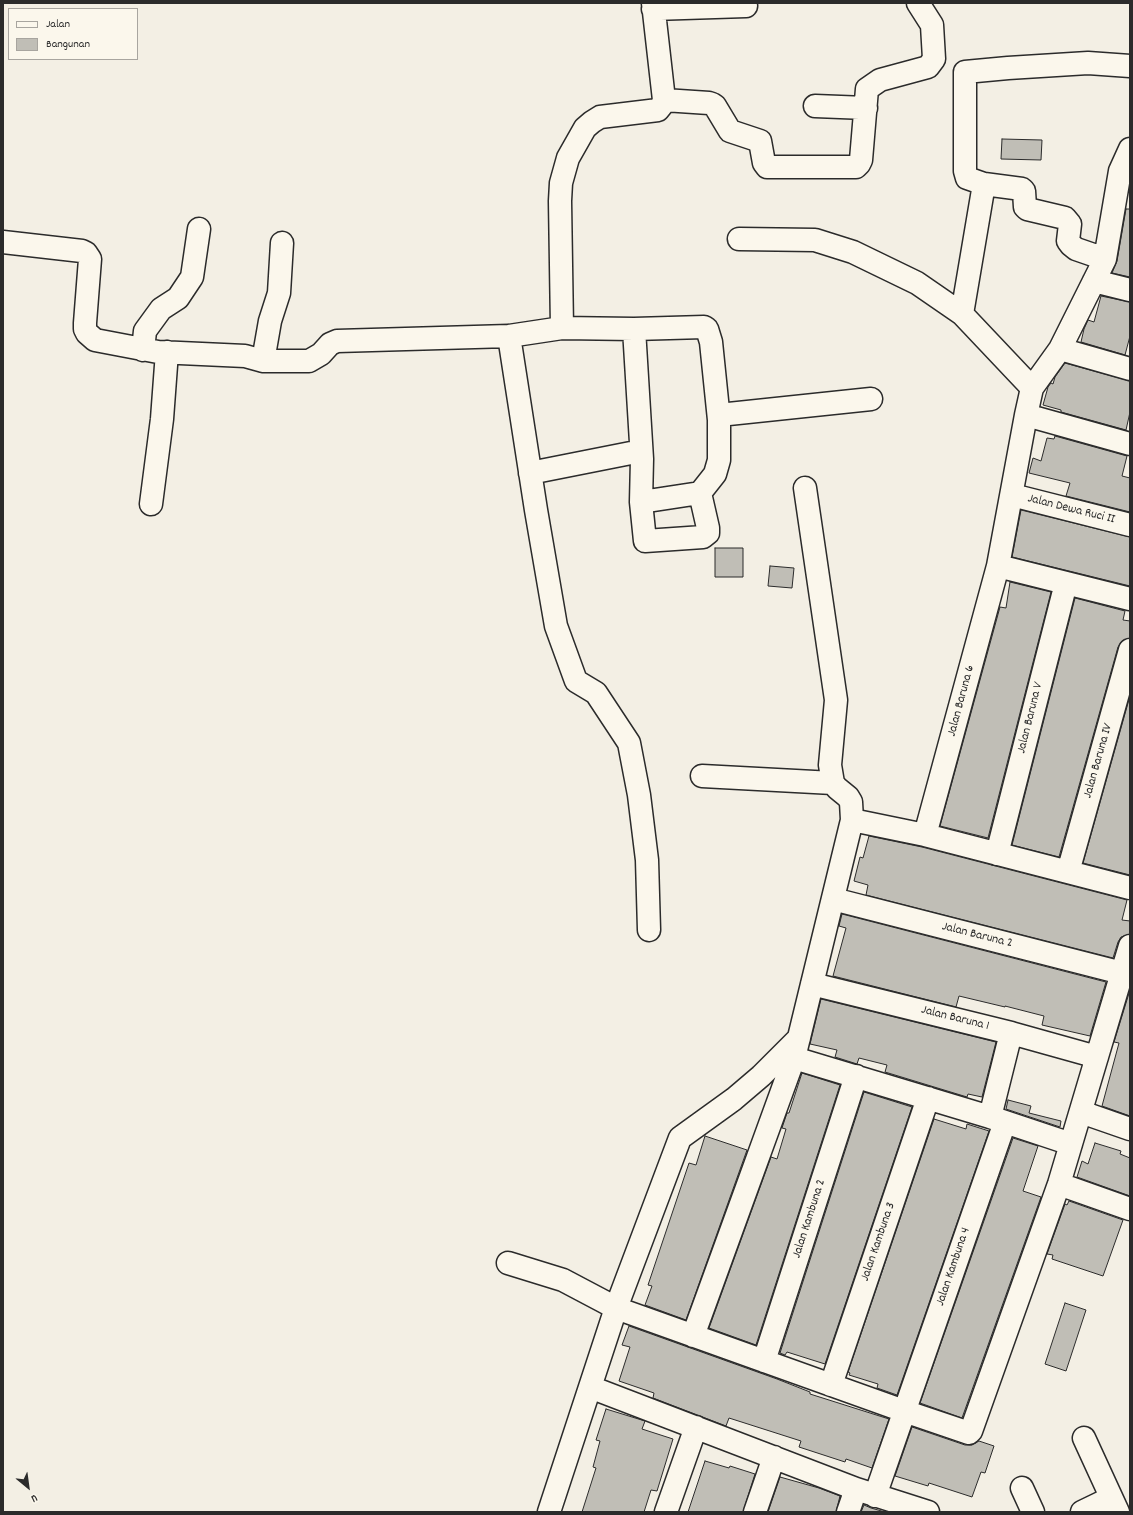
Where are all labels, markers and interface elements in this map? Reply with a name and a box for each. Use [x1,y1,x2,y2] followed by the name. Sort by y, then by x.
[8,8,138,60] legend
[46,16,70,33] text: Jalan
[46,36,90,53] text: Bangunan
[1026,492,1116,528] street label: Jalan Dewa Ruci II
[945,664,979,738] street label: Jalan Baruna 6
[1015,681,1047,755] street label: Jalan Baruna V
[1081,722,1117,800] street label: Jalan Baruna IV
[940,920,1014,952] street label: Jalan Baruna 2
[919,1003,991,1035] street label: Jalan Baruna 1
[790,1178,830,1260] street label: Jalan Kambuna 2
[858,1201,900,1283] street label: Jalan Kambuna 3
[933,1226,975,1308] street label: Jalan Kambuna 4
[8,1467,48,1507] north arrow
[28,1489,40,1506] text: U

